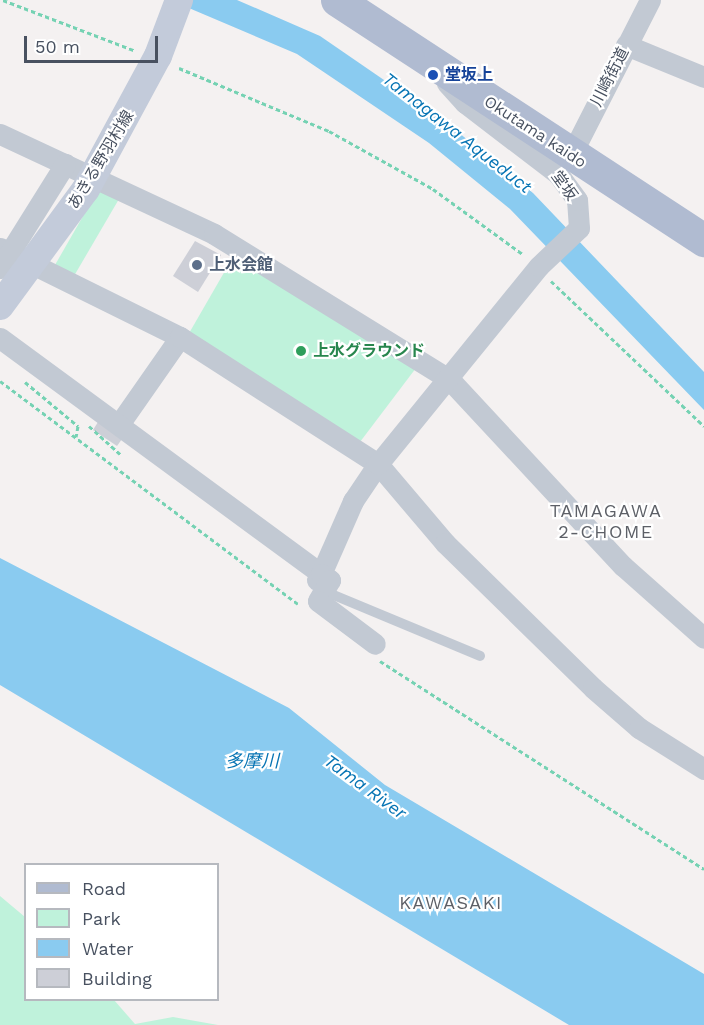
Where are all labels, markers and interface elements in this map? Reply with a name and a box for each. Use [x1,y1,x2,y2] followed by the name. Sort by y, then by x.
[27,24,160,62] scale bar
[35,36,80,57] text: 50 m
[587,44,633,110] street label: 川崎街道
[445,65,493,85] place label: 堂坂上
[378,68,536,198] water label: Tamagawa Aqueduct
[426,68,440,82] marker: 堂坂上
[480,92,590,172] street label: Okutama kaido
[64,107,138,213] street label: あきる野羽村線
[547,167,581,205] street label: 堂坂
[209,255,273,275] place label: 上水会館
[190,258,204,272] marker: 上水会館
[313,341,425,361] place label: 上水グラウンド
[294,344,308,358] marker: 上水グラウンド
[550,501,662,544] district label: TAMAGAWA 2-CHOME
[225,750,279,772] water label: 多摩川
[320,750,410,824] water label: Tama River
[24,863,219,1001] legend
[82,878,126,899] text: Road
[399,892,503,914] district label: KAWASAKI
[82,908,121,929] text: Park
[82,938,134,959] text: Water
[82,968,152,989] text: Building

